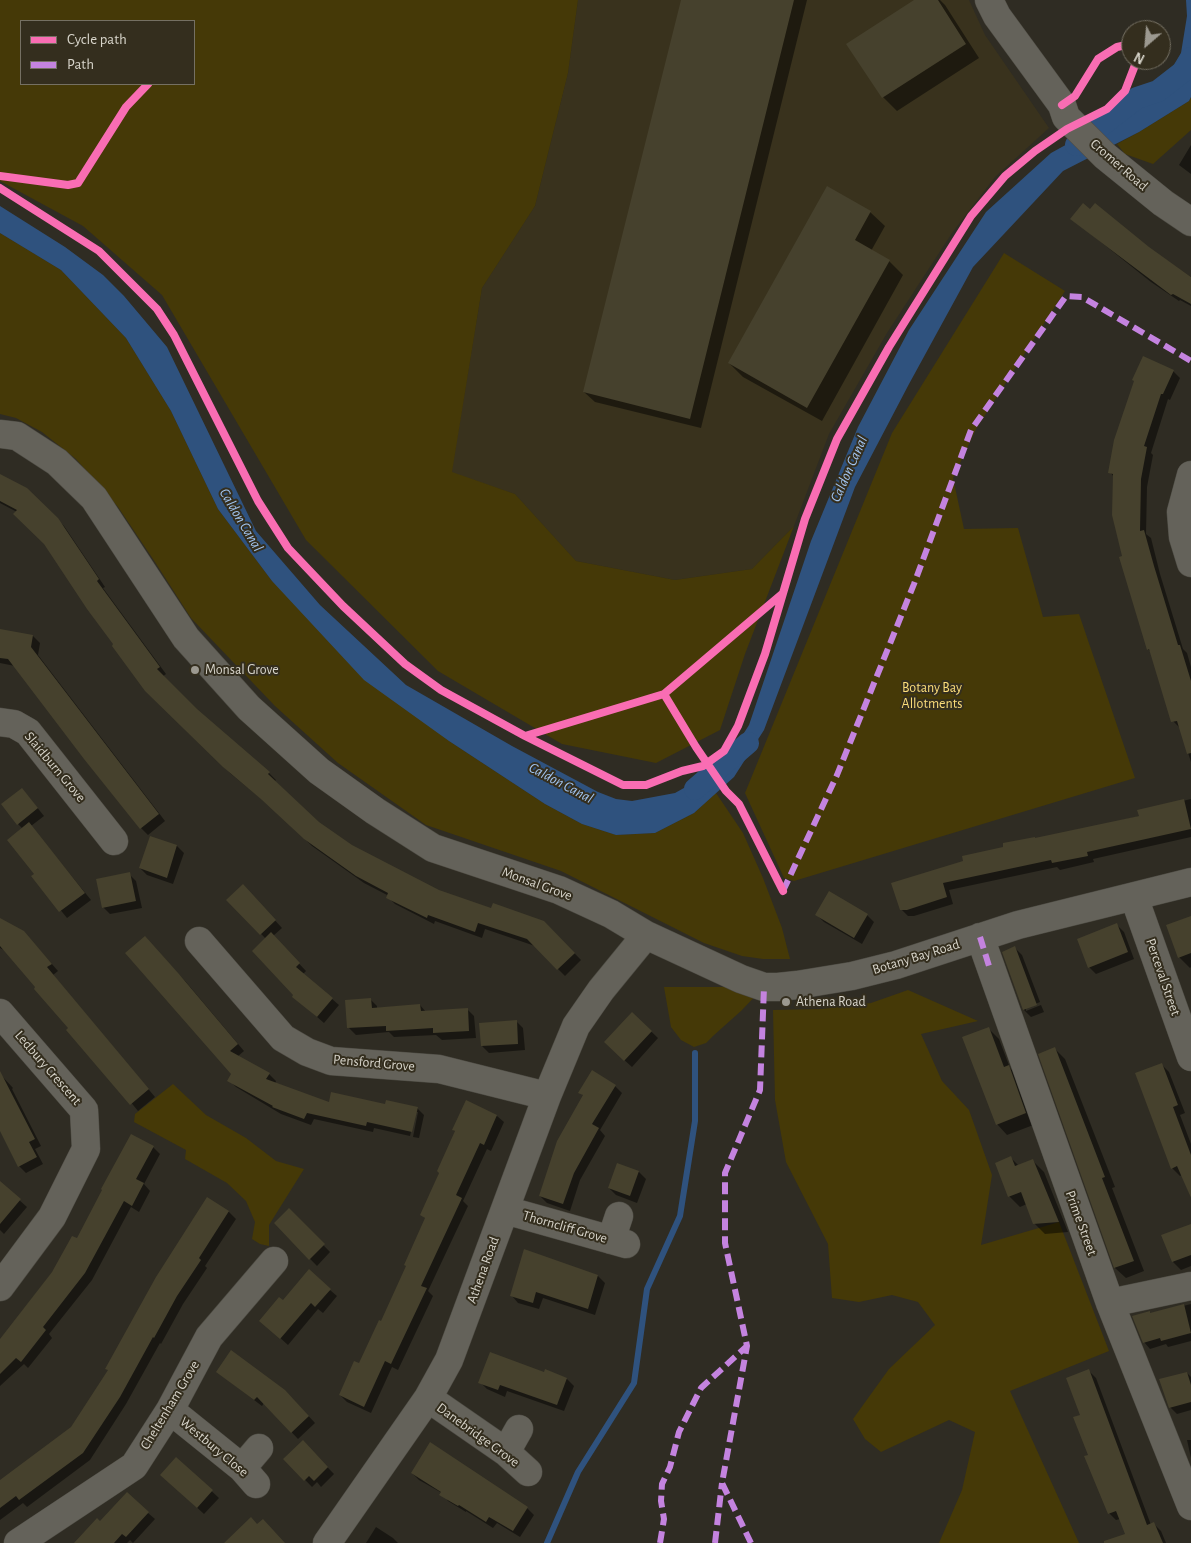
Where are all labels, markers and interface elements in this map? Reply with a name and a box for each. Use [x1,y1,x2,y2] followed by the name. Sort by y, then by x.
[20,20,195,85] legend
[1121,20,1171,70] north arrow
[67,32,127,47] text: Cycle path
[1132,49,1147,66] text: N
[67,57,94,72] text: Path
[1087,136,1151,194] street label: Cromer Road
[826,433,872,505] water label: Caldon Canal
[215,485,267,555] water label: Caldon Canal
[205,662,279,678] place label: Monsal Grove
[189,664,201,676] marker: Monsal Grove
[902,680,962,712] park label: Botany Bay Allotments
[21,728,89,806] street label: Slaidburn Grove
[526,758,596,808] water label: Caldon Canal
[500,864,574,904] street label: Monsal Grove
[870,936,962,978] street label: Botany Bay Road
[1142,936,1184,1018] street label: Perceval Street
[796,994,866,1010] place label: Athena Road
[780,996,792,1008] marker: Athena Road
[11,1027,85,1109] street label: Ledbury Crescent
[333,1051,415,1075] street label: Pensford Grove
[1061,1188,1101,1258] street label: Prime Street
[521,1207,609,1247] street label: Thorncliff Grove
[463,1234,503,1306] street label: Athena Road
[137,1357,203,1453] street label: Cheltenham Grove
[433,1399,523,1471] street label: Danebridge Grove
[176,1413,252,1481] street label: Westbury Close

